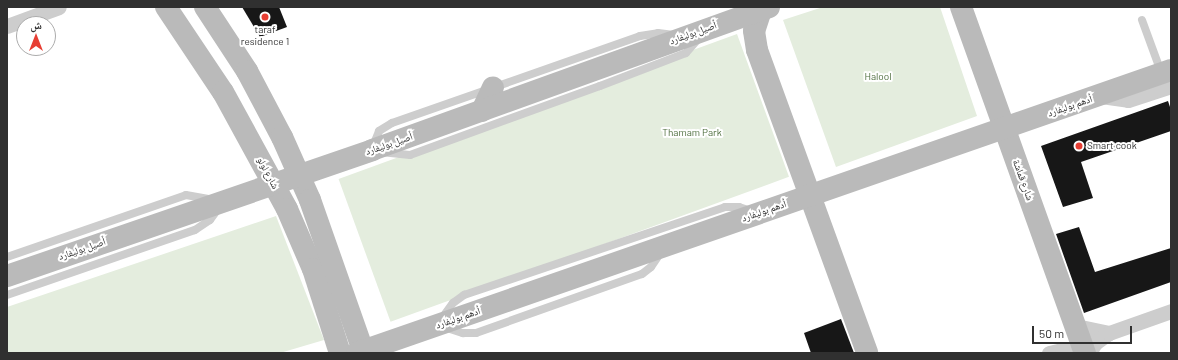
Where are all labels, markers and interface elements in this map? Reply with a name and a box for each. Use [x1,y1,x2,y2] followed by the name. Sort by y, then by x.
[260,12,270,22] marker: taraf residence 1
[16,16,56,56] north arrow
[30,18,42,31] text: ش
[668,19,718,47] street label: أصيل بوليفارد
[241,23,289,46] place label: taraf residence 1
[864,71,892,83] park label: Halool
[1046,93,1094,119] street label: أدهم بوليفارد
[662,127,722,139] park label: Thamam Park
[364,130,414,158] street label: أصيل بوليفارد
[1087,140,1137,152] place label: Smart cook
[1074,141,1084,151] marker: Smart cook
[255,155,281,191] street label: شارع لولو
[1010,158,1036,202] street label: شارع قماشة
[740,198,788,224] street label: أدهم بوليفارد
[57,235,107,263] street label: أصيل بوليفارد
[434,305,482,331] street label: أدهم بوليفارد
[1034,318,1134,344] scale bar
[1039,326,1064,340] text: 50 m

